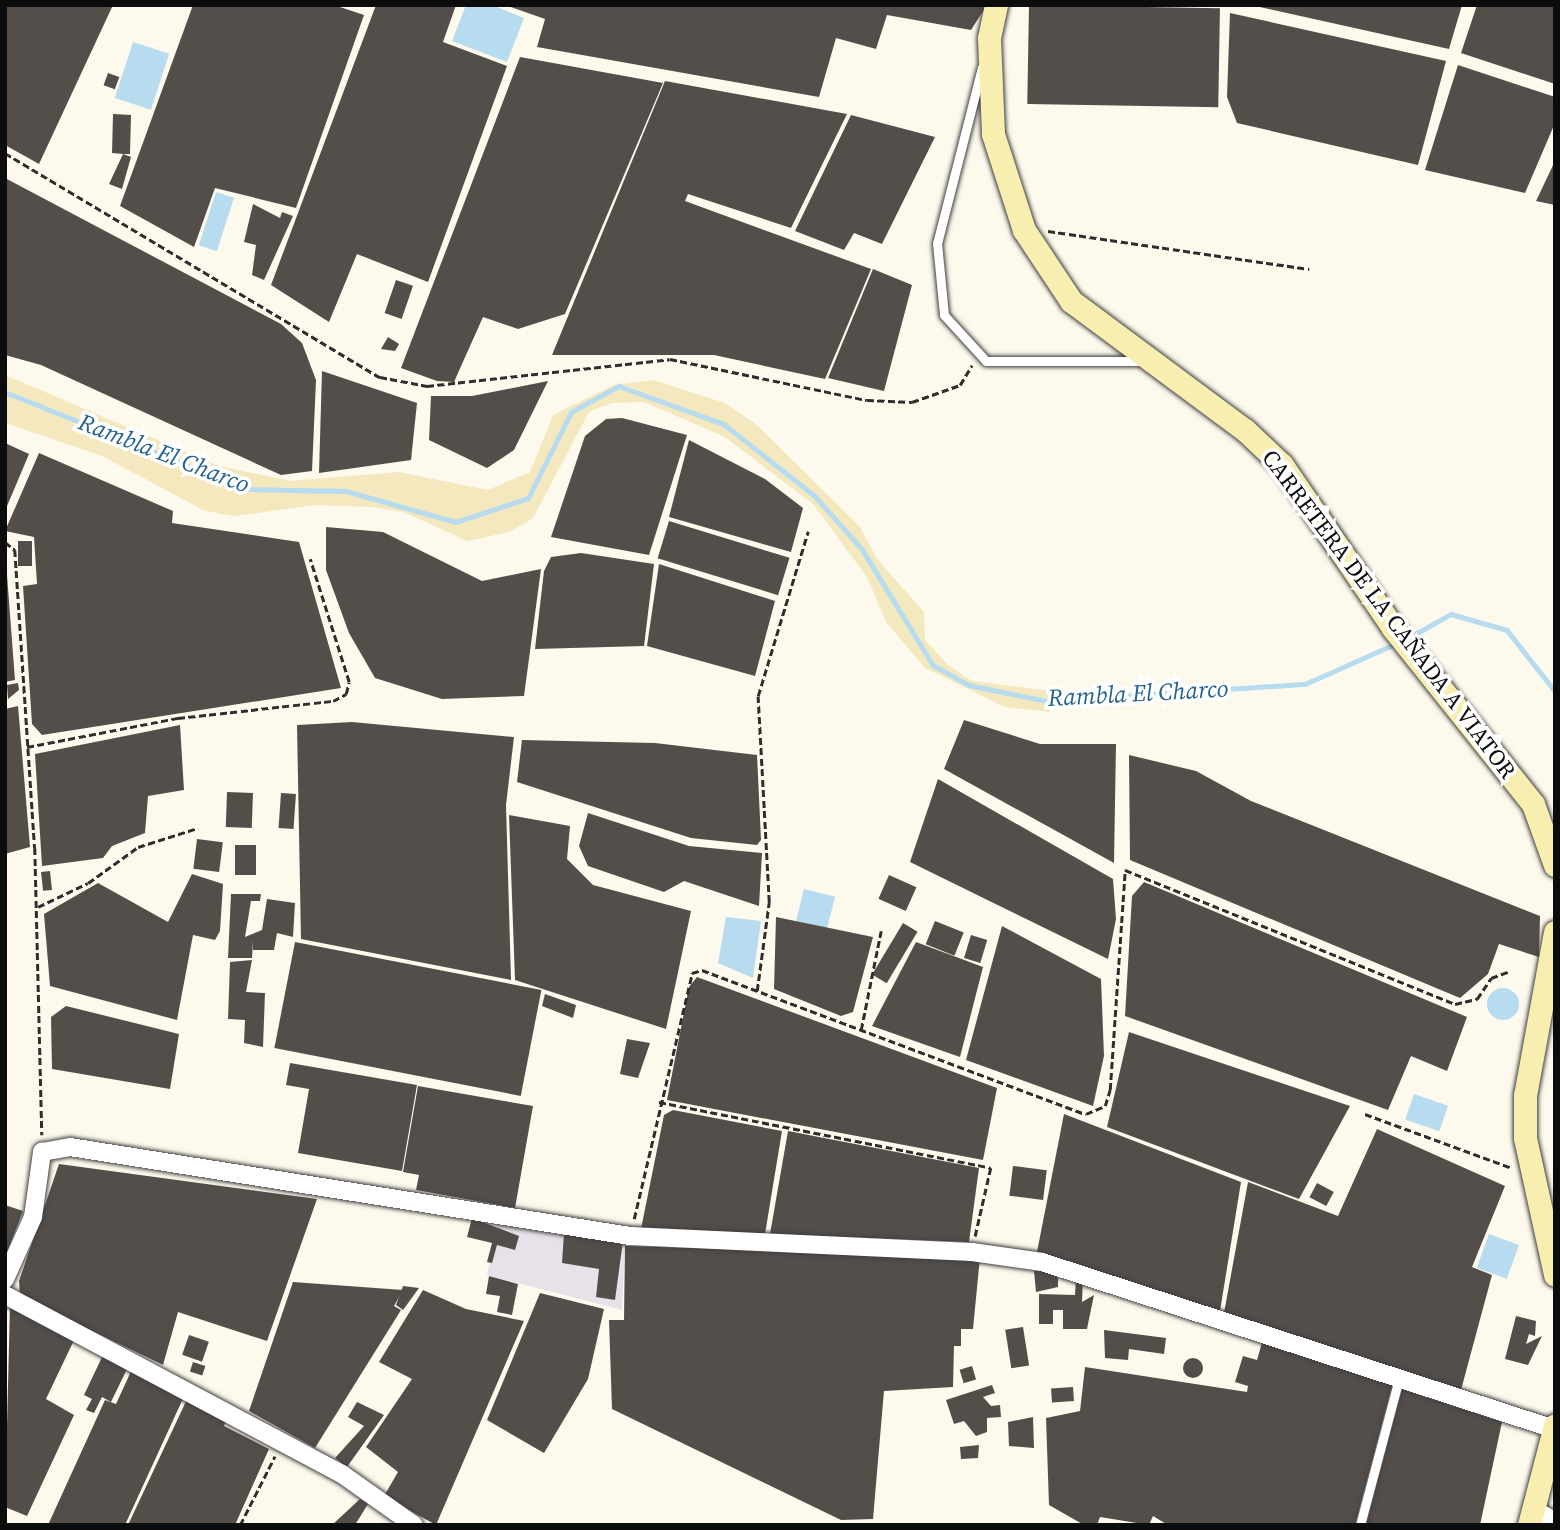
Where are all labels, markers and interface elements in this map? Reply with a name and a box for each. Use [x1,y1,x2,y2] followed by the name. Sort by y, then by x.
[75,407,253,499] water label: Rambla El Charco
[1256,444,1522,784] street label: CARRETERA DE LA CAÑADA A VIATOR
[1047,674,1229,712] water label: Rambla El Charco

